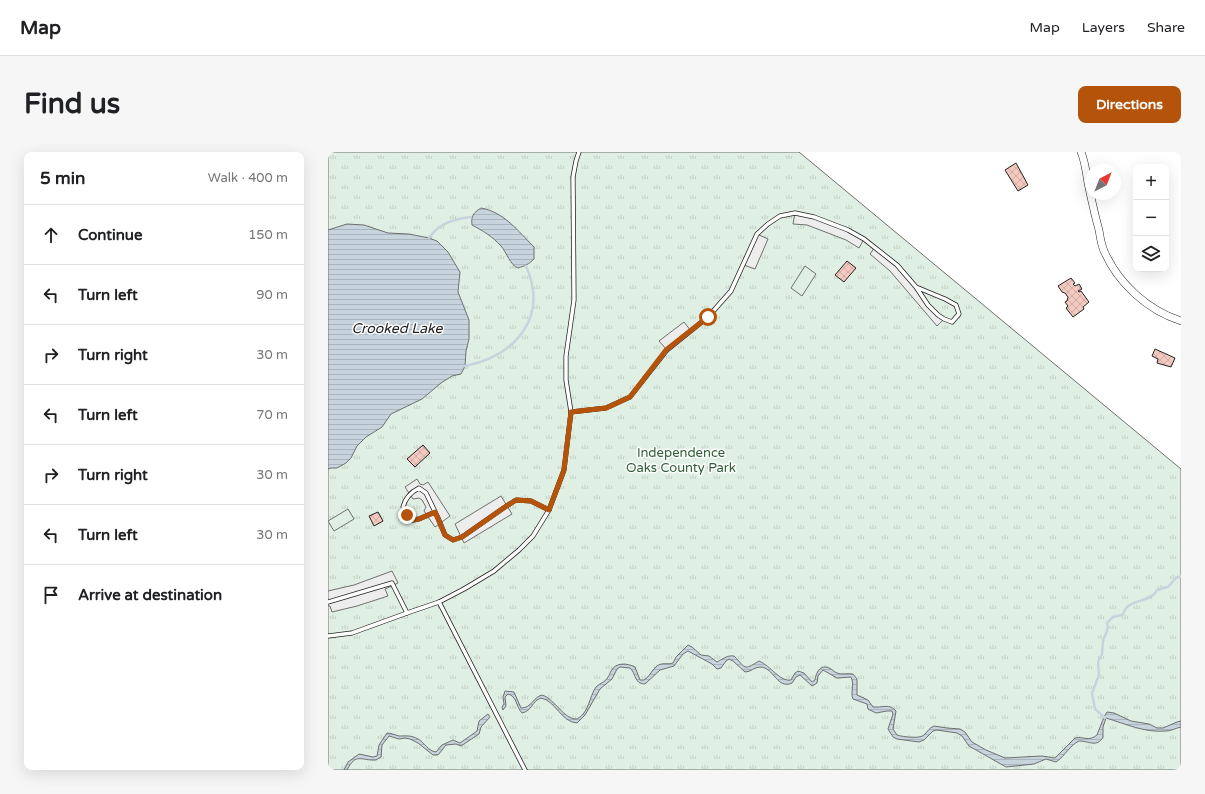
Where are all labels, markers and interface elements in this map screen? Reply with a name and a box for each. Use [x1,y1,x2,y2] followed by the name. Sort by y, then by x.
[20,17,61,39] text: Map
[1030,19,1060,36] text: Map
[1082,19,1125,36] text: Layers
[1147,19,1185,36] text: Share
[1078,86,1181,123] button: Directions
[24,87,120,121] text: Find us
[1085,164,1121,200] north arrow
[1133,164,1169,272] map controls
[1133,164,1169,200] button: +
[40,168,85,189] text: 5 min
[208,170,288,186] text: Walk · 400 m
[1133,200,1169,236] button: −
[40,224,62,246] icon: ahead
[78,226,142,244] text: Continue
[248,227,288,243] text: 150 m
[1133,236,1169,272] button: layers
[40,284,62,306] icon: left
[78,286,138,304] text: Turn left
[256,287,288,303] text: 90 m
[699,308,717,326] route start
[351,320,444,337] water label: Crooked Lake
[40,344,62,366] icon: right
[78,346,148,364] text: Turn right
[256,347,288,363] text: 30 m
[40,404,62,426] icon: left
[78,406,138,424] text: Turn left
[256,407,288,423] text: 70 m
[626,445,736,476] park label: Independence Oaks County Park
[40,464,62,486] icon: right
[78,466,148,484] text: Turn right
[256,467,288,483] text: 30 m
[398,506,416,524] route end
[40,524,62,546] icon: left
[78,526,138,544] text: Turn left
[256,527,288,543] text: 30 m
[40,584,62,606] icon: arrive
[78,586,222,604] text: Arrive at destination

